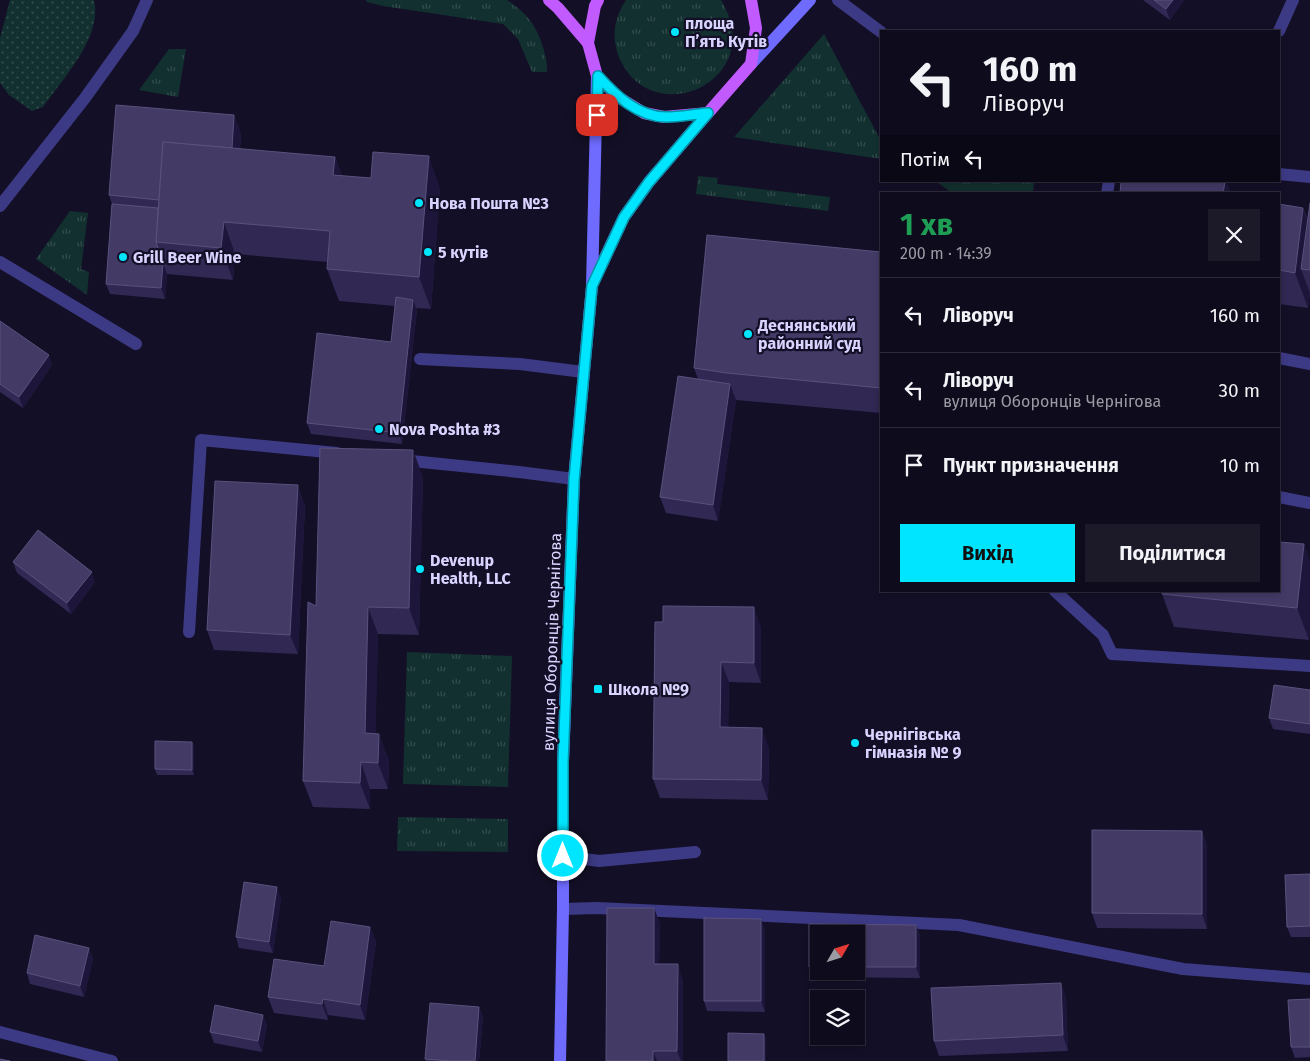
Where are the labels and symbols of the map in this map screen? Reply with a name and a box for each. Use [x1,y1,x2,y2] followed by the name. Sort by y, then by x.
[685,14,767,51] place label: площа Пʼять Кутів
[669,26,681,38] marker: площа Пʼять Кутів
[576,94,618,136] pin
[429,194,549,213] place label: Нова Пошта №3
[413,197,425,209] marker: Нова Пошта №3
[438,243,488,262] place label: 5 кутів
[422,246,434,258] marker: 5 кутів
[133,248,242,267] place label: Grill Beer Wine
[117,251,129,263] marker: Grill Beer Wine
[757,316,861,353] place label: Деснянський районний суд
[742,328,754,340] marker: Деснянський районний суд
[389,420,500,439] place label: Nova Poshta #3
[373,423,385,435] marker: Nova Poshta #3
[539,533,565,751] street label: вулиця Оборонців Чернігова
[430,551,511,588] place label: Devenup Health, LLC
[414,563,426,575] marker: Devenup Health, LLC
[608,680,689,699] place label: Школа №9
[592,683,604,695] marker: Школа №9
[865,725,961,762] place label: Чернігівська гімназія № 9
[849,737,861,749] marker: Чернігівська гімназія № 9
[536,829,588,881] position arrow
[810,925,865,980] north arrow

